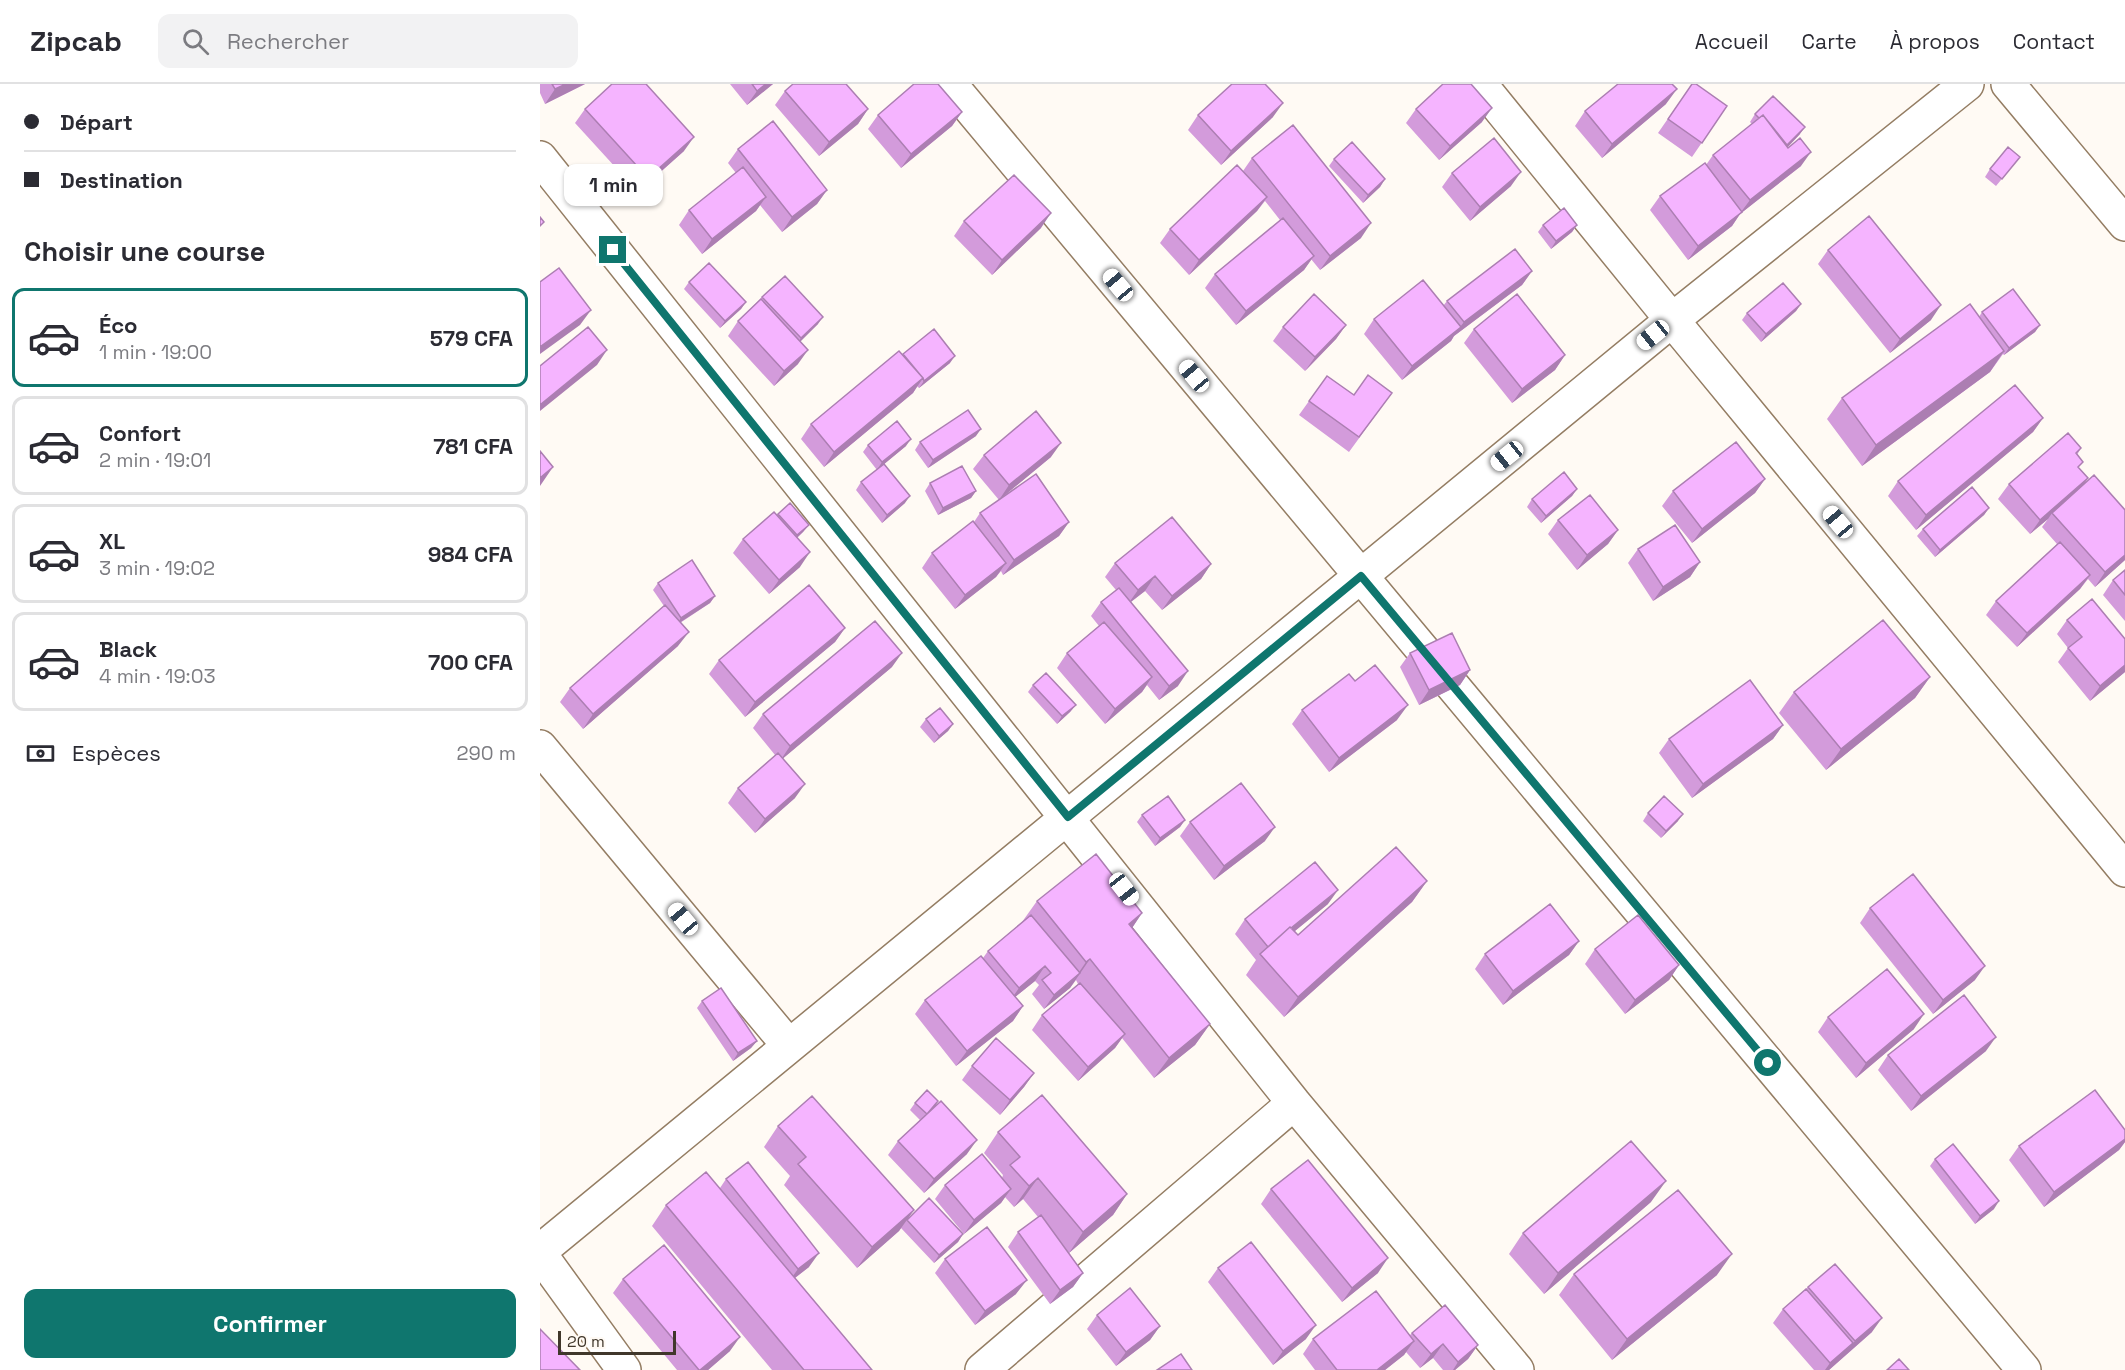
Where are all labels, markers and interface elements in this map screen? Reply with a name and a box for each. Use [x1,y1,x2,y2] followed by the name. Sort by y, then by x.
[158,14,578,68] search box
[30,23,122,59] text: Zipcab
[179,25,212,58] icon: search
[227,27,349,55] text: Rechercher
[1695,28,1769,55] text: Accueil
[1802,28,1857,55] text: Carte
[1890,28,1980,55] text: À propos
[2013,28,2095,55] text: Contact
[60,108,133,136] text: Départ
[563,163,662,205] callout: 1 min
[60,166,183,194] text: Destination
[589,172,638,198] text: 1 min
[24,234,265,269] text: Choisir une course
[599,236,626,263] route end
[1100,265,1136,305] car
[27,311,81,365] icon: car
[99,311,138,339] text: Éco
[1633,317,1673,353] car
[430,324,513,352] text: 579 CFA
[99,339,212,365] text: 1 min · 19:00
[1176,356,1212,396] car
[27,419,81,473] icon: car
[99,419,181,447] text: Confort
[433,432,513,460] text: 781 CFA
[1487,438,1527,474] car
[99,447,211,473] text: 2 min · 19:01
[1820,502,1856,542] car
[27,527,81,581] icon: car
[99,527,125,555] text: XL
[428,540,513,568] text: 984 CFA
[99,555,215,581] text: 3 min · 19:02
[27,635,81,689] icon: car
[99,635,157,663] text: Black
[428,648,513,676] text: 700 CFA
[99,663,216,689] text: 4 min · 19:03
[24,737,57,770] icon: cash
[72,739,161,767] text: Espèces
[457,740,516,766] text: 290 m
[1106,869,1142,909] car
[665,899,701,939] car
[1754,1049,1781,1076] route start
[24,1289,516,1358] button: Confirmer
[558,1328,676,1356] scale bar
[567,1331,605,1352] text: 20 m

